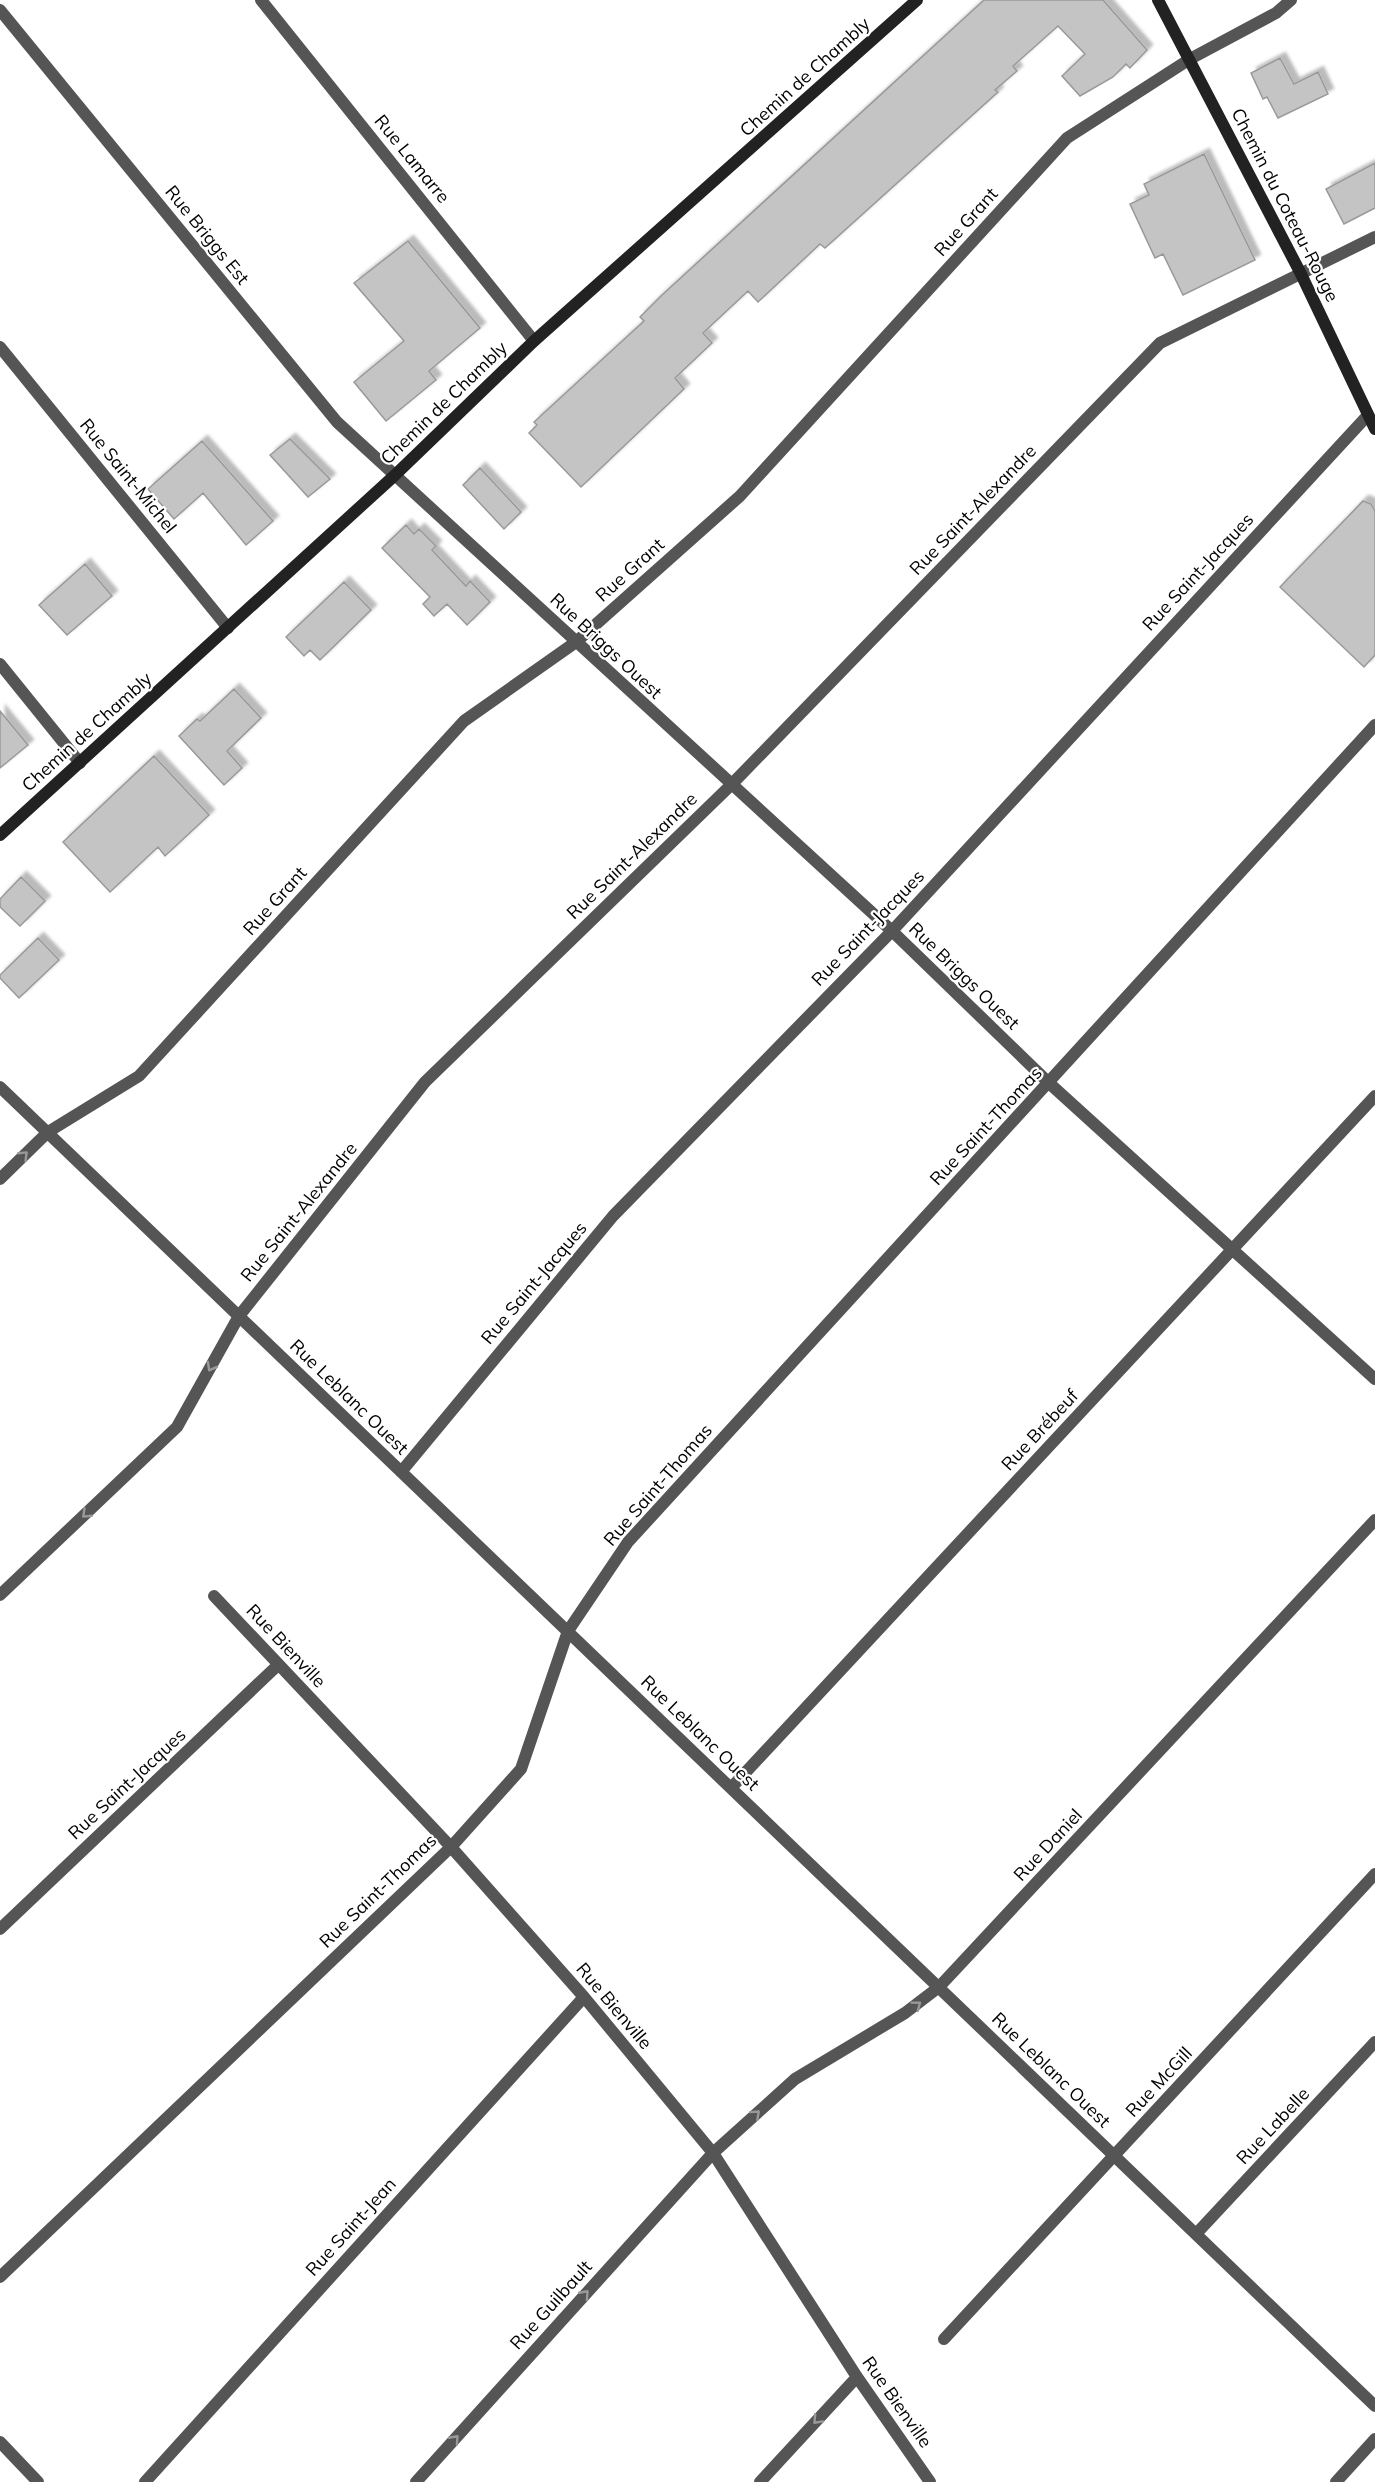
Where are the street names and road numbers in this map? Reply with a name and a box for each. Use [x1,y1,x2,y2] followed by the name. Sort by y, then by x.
[735,12,875,141] street label: Chemin de Chambly
[1227,104,1344,305] street label: Chemin du Coteau-Rouge
[370,110,455,208] street label: Rue Lamarre
[160,180,254,289] street label: Rue Briggs Est
[929,183,1002,261] street label: Rue Grant
[375,336,512,469] street label: Chemin de Chambly
[75,414,182,538] street label: Rue Saint-Michel
[904,440,1041,580] street label: Rue Saint-Alexandre
[1137,508,1258,635] street label: Rue Saint-Jacques
[591,533,669,606] street label: Rue Grant
[545,588,667,703] street label: Rue Briggs Ouest
[17,667,157,796] street label: Chemin de Chambly
[562,787,702,924] street label: Rue Saint-Alexandre
[238,862,311,940] street label: Rue Grant
[806,865,929,991] street label: Rue Saint-Jacques
[904,917,1024,1034] street label: Rue Briggs Ouest
[925,1061,1047,1190] street label: Rue Saint-Thomas
[235,1137,362,1286] street label: Rue Saint-Alexandre
[476,1217,592,1349] street label: Rue Saint-Jacques
[285,1334,413,1459] street label: Rue Leblanc Ouest
[996,1384,1084,1475] street label: Rue Brébeuf
[598,1419,717,1550] street label: Rue Saint-Thomas
[242,1599,331,1692] street label: Rue Bienville
[636,1670,764,1795] street label: Rue Leblanc Ouest
[63,1723,190,1844] street label: Rue Saint-Jacques
[1008,1804,1087,1886] street label: Rue Daniel
[314,1829,441,1953] street label: Rue Saint-Thomas
[571,1958,657,2054] street label: Rue Bienville
[987,2007,1115,2132] street label: Rue Leblanc Ouest
[1120,2042,1197,2122] street label: Rue McGill
[1231,2082,1314,2169] street label: Rue Labelle
[300,2173,401,2281] street label: Rue Saint-Jean
[505,2255,597,2354] street label: Rue Guilbault
[858,2352,937,2452] street label: Rue Bienville

